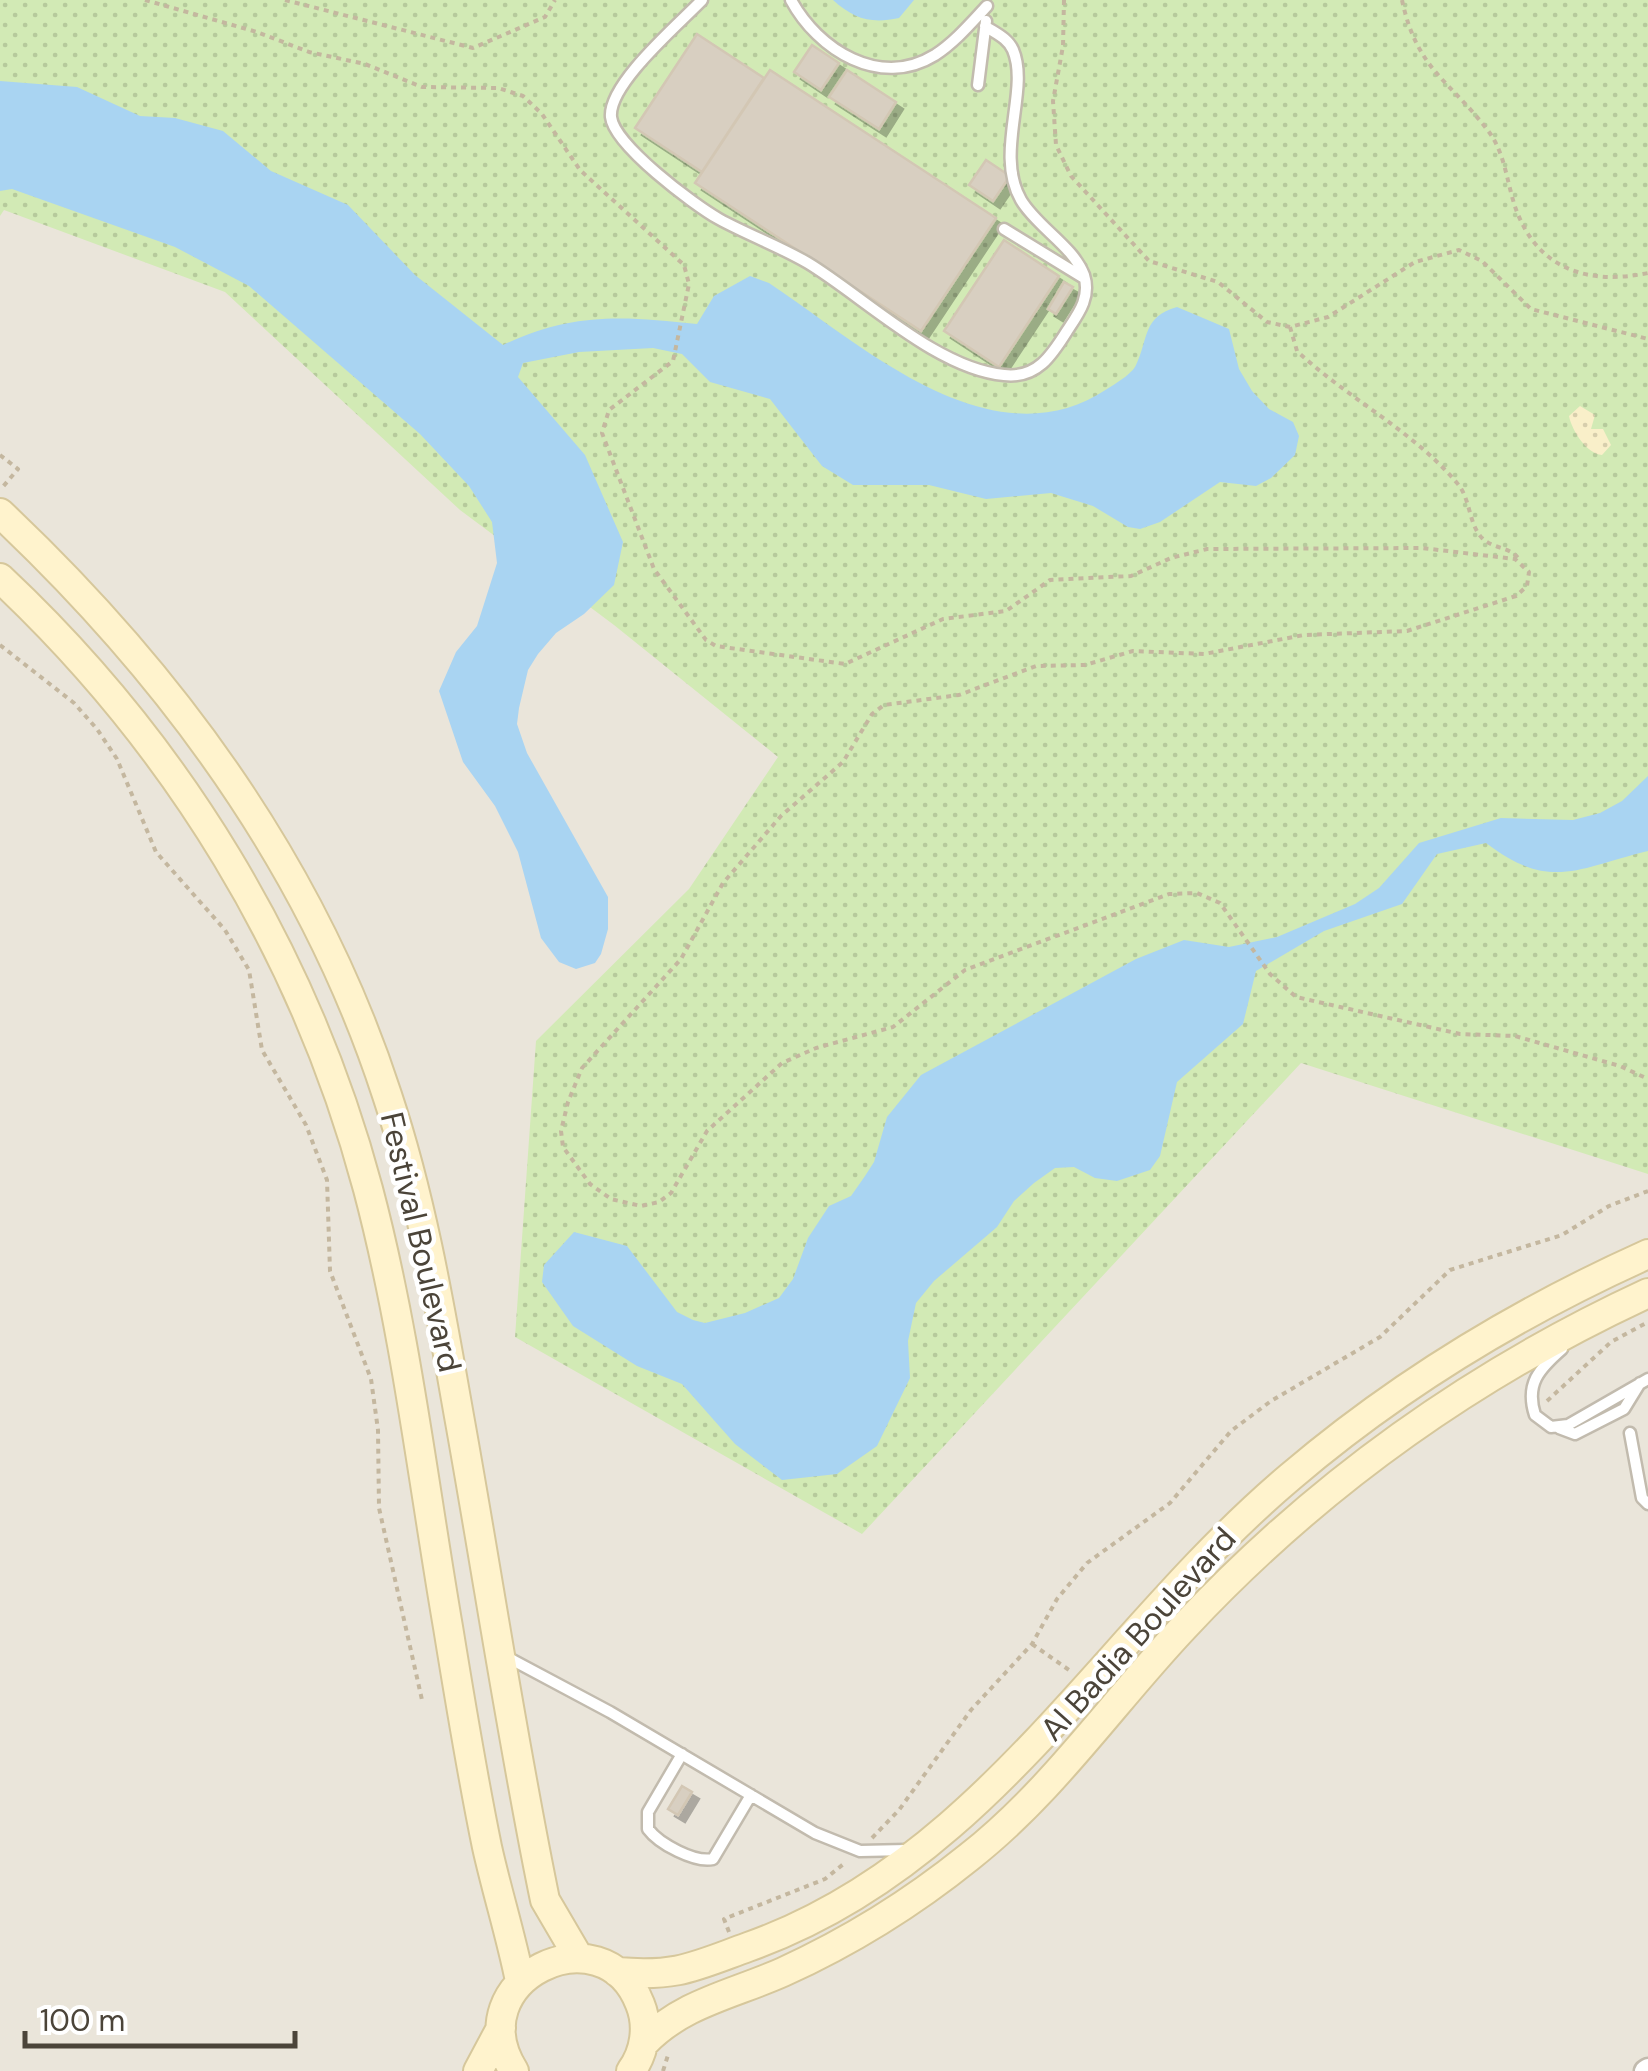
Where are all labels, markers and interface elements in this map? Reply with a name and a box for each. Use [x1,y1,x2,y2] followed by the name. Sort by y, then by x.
[371,1108,471,1376] street label: Festival Boulevard
[1031,1518,1245,1750] street label: Al Badia Boulevard
[25,1986,295,2048] scale bar
[40,2001,125,2040] text: 100 m

